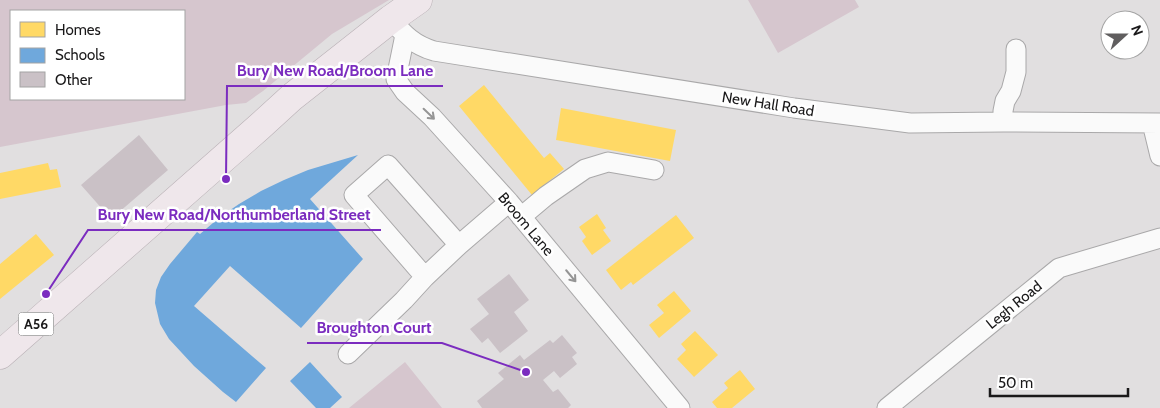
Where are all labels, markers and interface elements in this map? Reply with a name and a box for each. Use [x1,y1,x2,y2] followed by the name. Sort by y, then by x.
[10,10,185,100] legend
[1100,10,1150,60] north arrow
[55,21,101,39] text: Homes
[1127,22,1147,38] text: N
[55,46,105,64] text: Schools
[227,55,443,86] callout: Bury New Road/Broom Lane
[237,61,433,80] text: Bury New Road/Broom Lane
[55,71,92,89] text: Other
[721,88,815,120] street label: New Hall Road
[423,108,435,121] one-way arrow
[494,189,558,260] street label: Broom Lane
[88,199,381,230] callout: Bury New Road/Northumberland Street
[97,205,371,224] text: Bury New Road/Northumberland Street
[565,269,576,282] one-way arrow
[982,277,1046,333] street label: Legh Road
[18,312,54,336] road number: A56
[307,312,442,343] callout: Broughton Court
[316,318,432,337] text: Broughton Court
[990,366,1128,398] scale bar
[998,374,1033,392] text: 50 m

